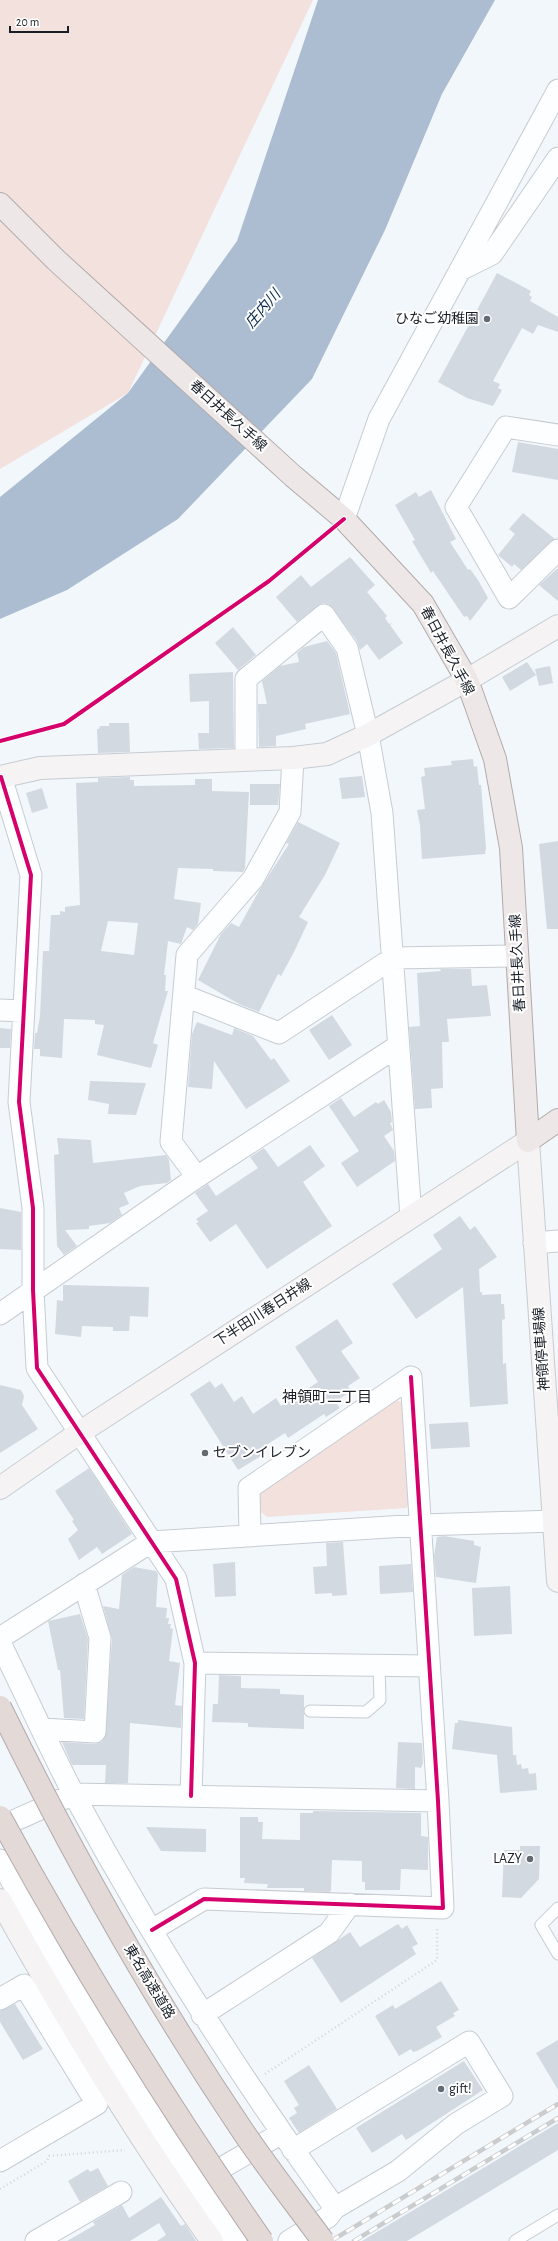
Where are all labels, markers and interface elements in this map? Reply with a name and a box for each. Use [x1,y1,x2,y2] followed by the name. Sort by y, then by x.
[10,8,68,34] scale bar
[16,16,39,28] text: 20 m
[242,285,285,331] water label: 庄内川
[395,310,479,326] place label: ひなご幼稚園
[482,314,492,324] marker: ひなご幼稚園
[187,377,270,454] street label: 春日井長久手線
[418,604,478,698] street label: 春日井長久手線
[506,914,528,1012] street label: 春日井長久手線
[211,1275,314,1349] street label: 下半田川春日井線
[531,1307,552,1391] street label: 神領停車場線
[282,1389,372,1405] district label: 神領町二丁目
[213,1444,311,1460] place label: セブンイレブン
[200,1448,210,1458] marker: セブンイレブン
[493,1852,523,1866] place label: LAZY
[525,1854,535,1864] marker: LAZY
[121,1942,177,2022] street label: 東名高速道路
[449,2082,472,2096] place label: gift!
[436,2084,446,2094] marker: gift!

